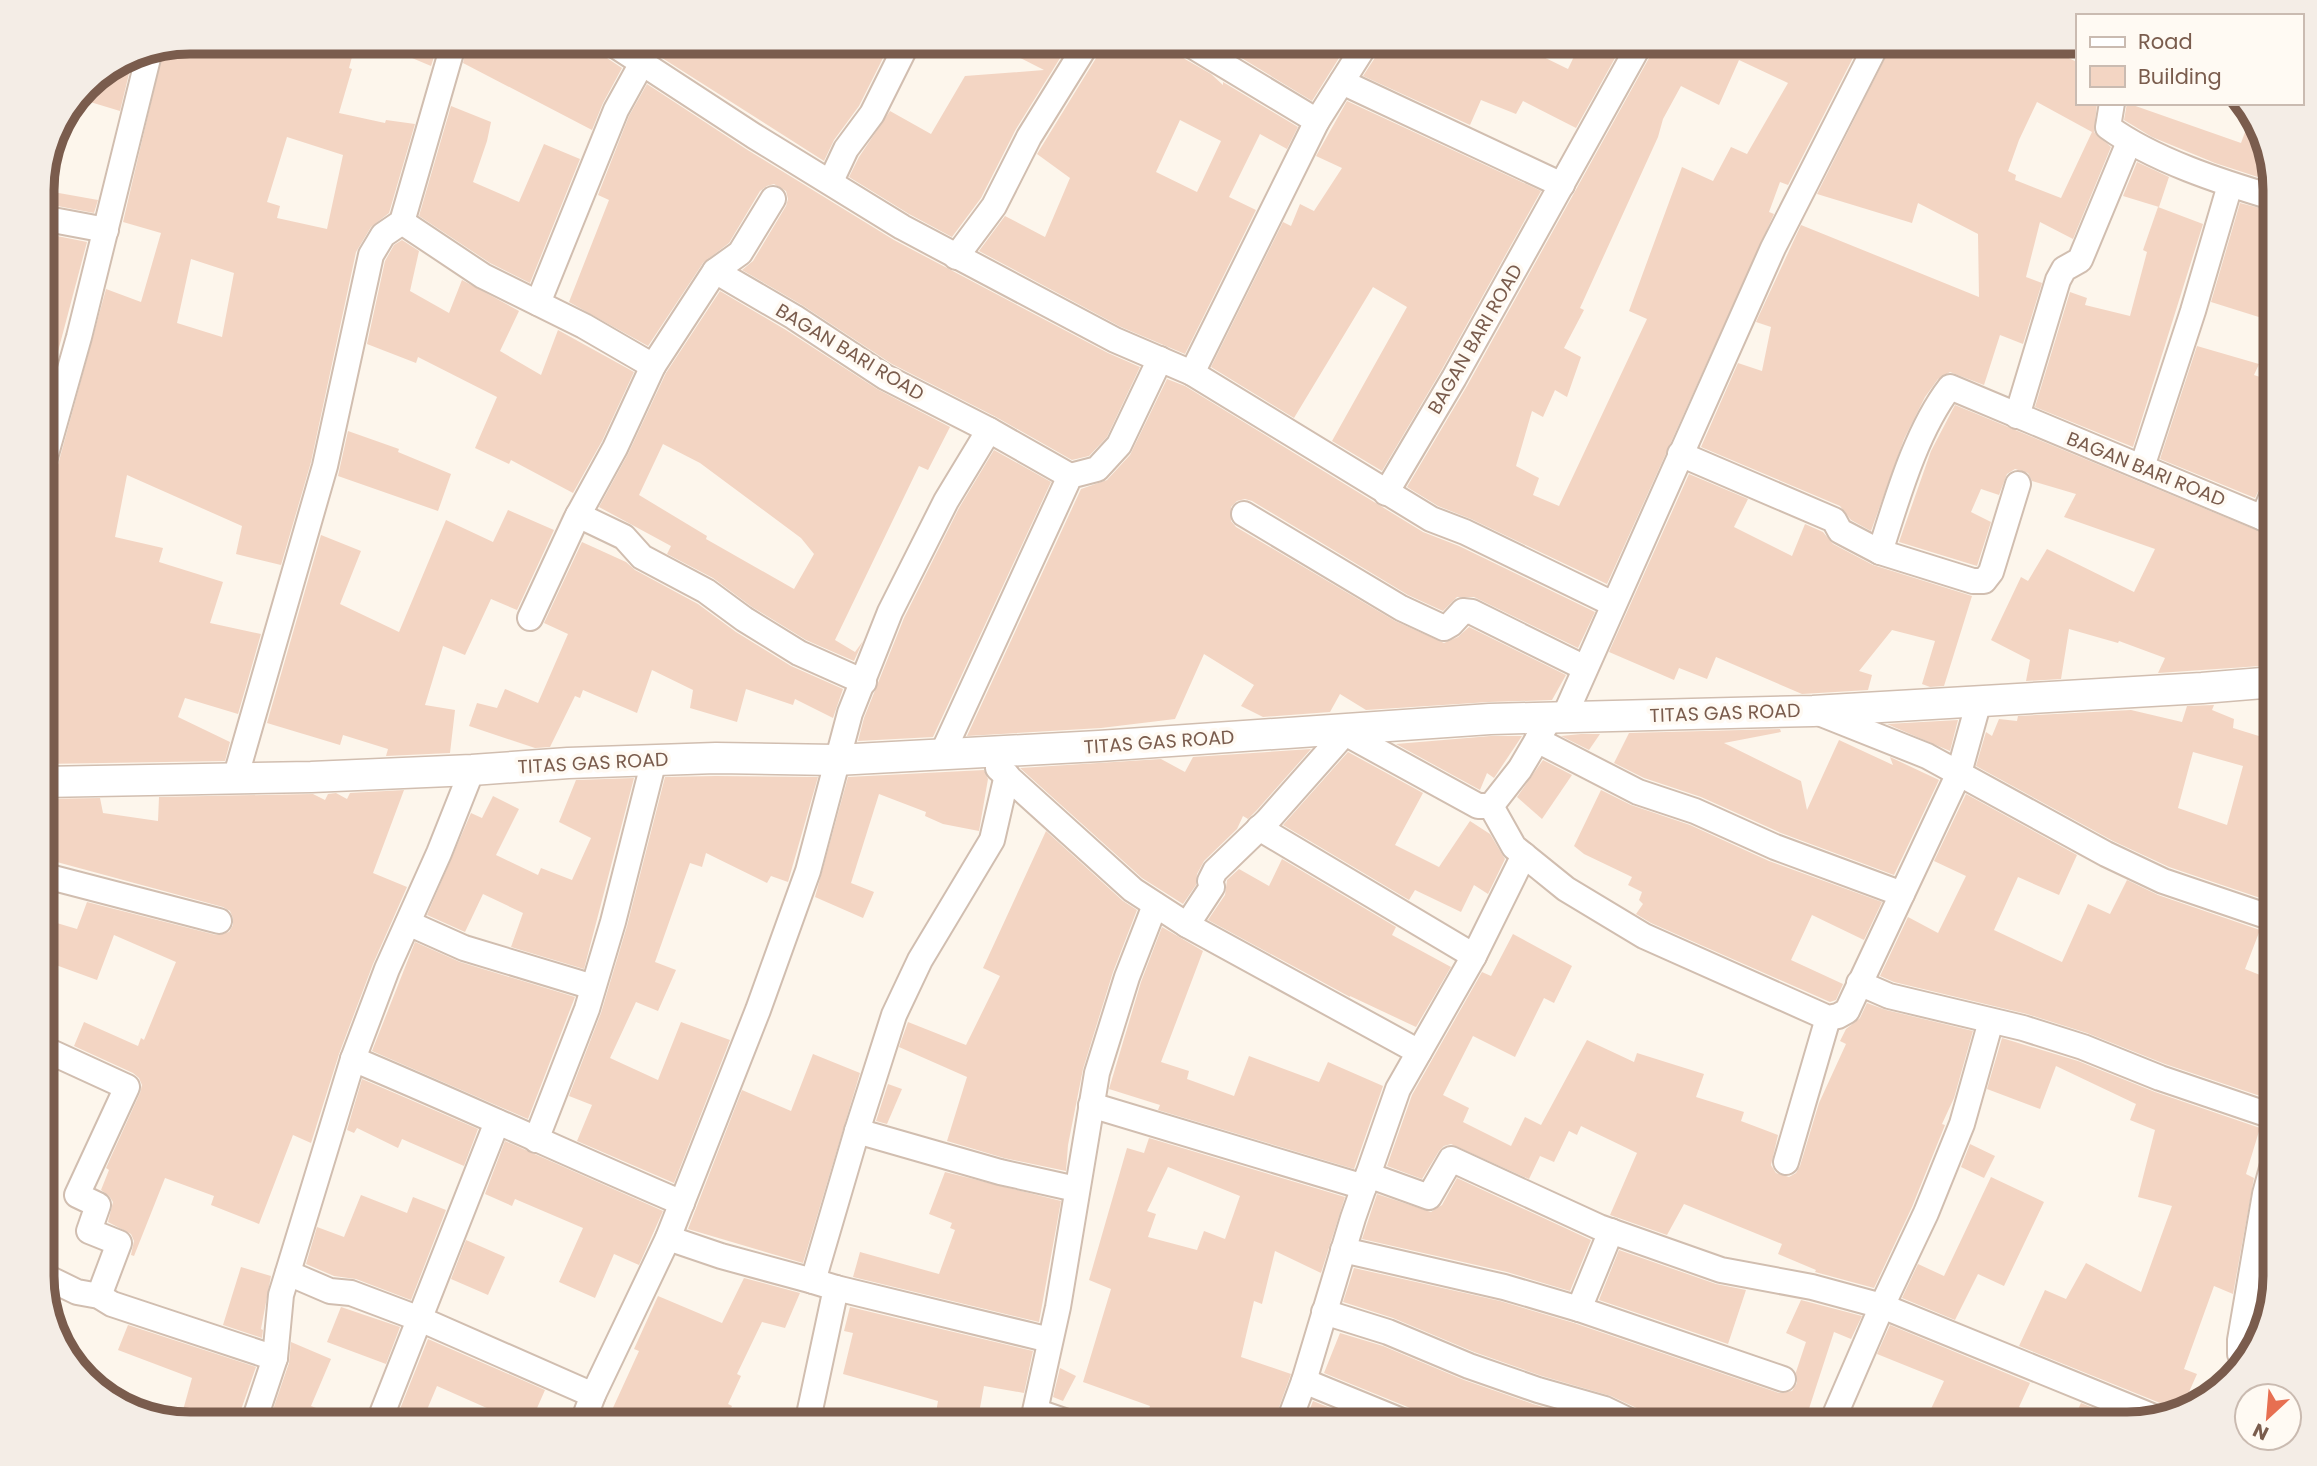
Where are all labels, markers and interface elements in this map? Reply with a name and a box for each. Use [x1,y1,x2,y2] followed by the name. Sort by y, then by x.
[2076,14,2303,105] legend
[2138,27,2193,56] text: Road
[2138,62,2222,91] text: Building
[1421,259,1529,419] street label: BAGAN BARI ROAD
[771,297,929,407] street label: BAGAN BARI ROAD
[2063,425,2229,513] street label: BAGAN BARI ROAD
[1649,697,1801,729] street label: TITAS GAS ROAD
[1083,723,1235,761] street label: TITAS GAS ROAD
[517,746,669,780] street label: TITAS GAS ROAD
[2233,1382,2303,1452] north arrow
[2248,1417,2273,1447] text: N

